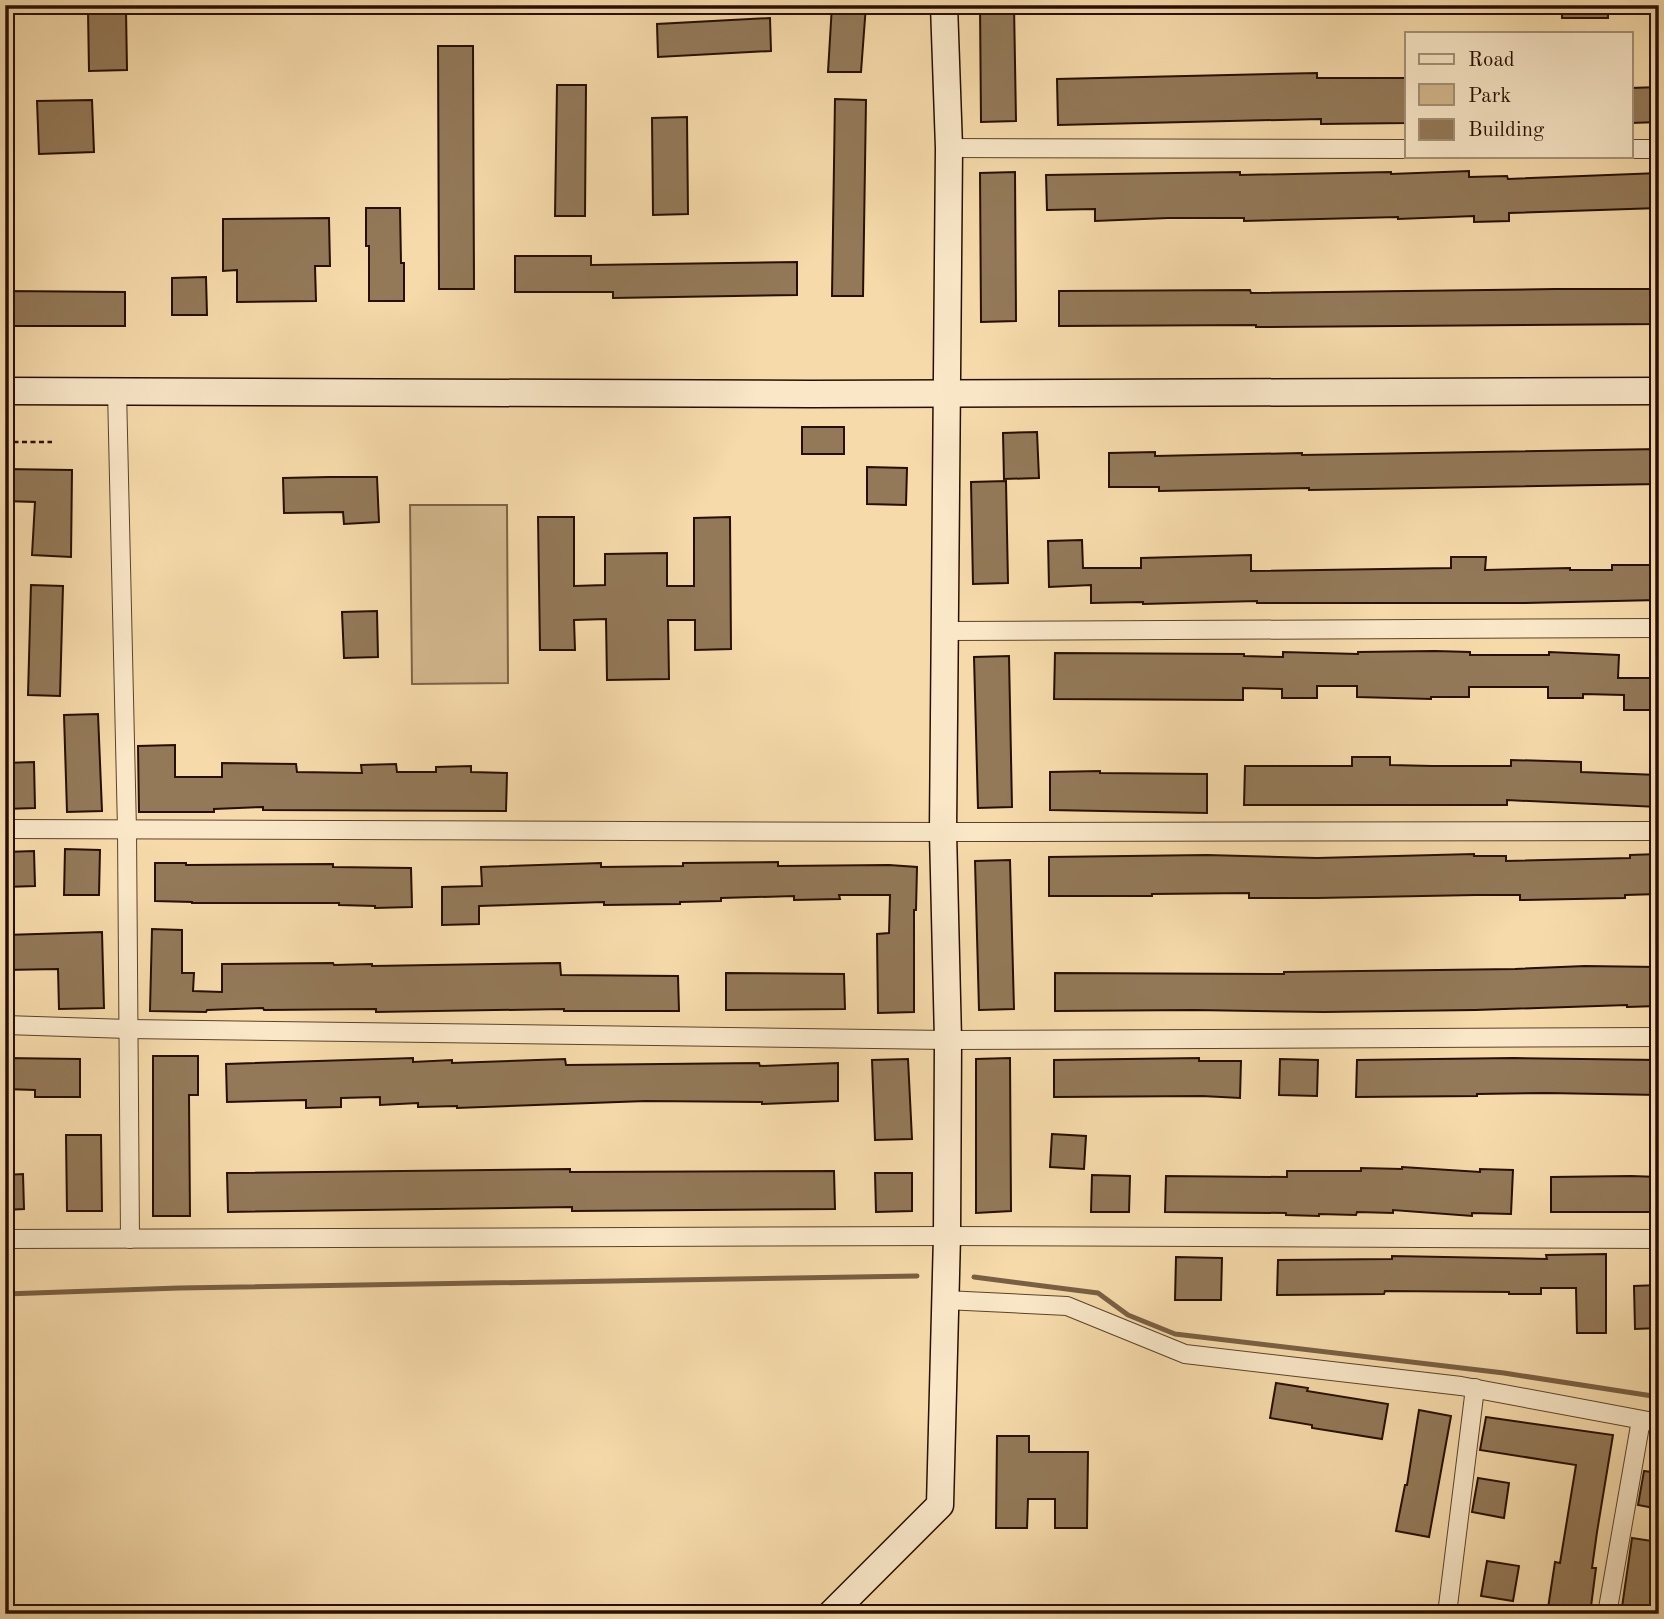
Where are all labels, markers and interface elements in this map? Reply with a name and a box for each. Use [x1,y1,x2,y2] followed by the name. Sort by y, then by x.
[1405,32,1632,158] legend
[1468,50,1515,71] text: Road
[1468,86,1511,107] text: Park
[1468,120,1545,141] text: Building

